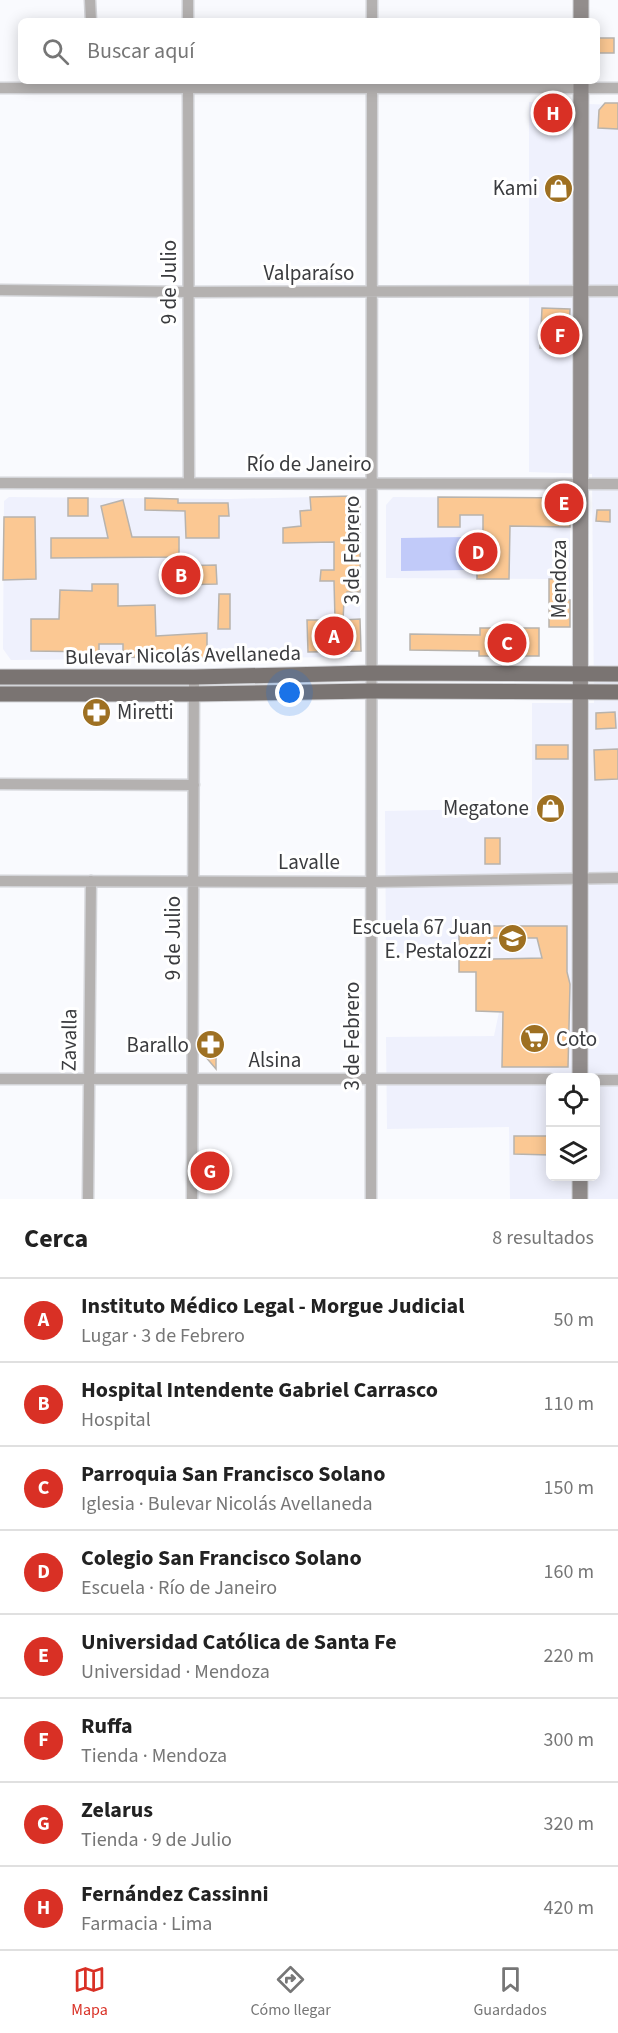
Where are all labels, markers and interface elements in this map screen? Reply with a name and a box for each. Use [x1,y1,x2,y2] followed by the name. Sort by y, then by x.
[18,18,600,84] search box
[39,35,72,68] icon: search
[87,35,195,67] text: Buscar aquí
[534,90,572,136] pin: H
[543,172,575,204] shop icon: Kami
[493,173,538,203] place label: Kami
[154,240,184,324] street label: 9 de Julio
[264,258,354,288] street label: Valparaíso
[540,312,580,358] pin: F
[246,449,372,479] street label: Río de Janeiro
[544,480,584,526] pin: E
[337,496,367,604] street label: 3 de Febrero
[458,530,498,574] pin: D
[544,539,574,619] street label: Mendoza
[162,552,201,598] pin: B
[314,614,354,658] pin: A
[488,620,526,666] pin: C
[65,638,301,672] street label: Bulevar Nicolás Avellaneda
[275,678,304,707] your location
[80,696,112,728] pharmacy icon: Miretti
[117,697,174,727] place label: Miretti
[534,792,566,824] shop icon: Megatone
[443,793,529,823] place label: Megatone
[278,847,340,877] street label: Lavalle
[158,896,188,980] street label: 9 de Julio
[352,912,492,966] place label: Escuela 67 Juan E. Pestalozzi
[497,923,529,955] school or university icon: Escuela 67 Juan E. Pestalozzi
[337,982,367,1090] street label: 3 de Febrero
[53,1008,85,1072] street label: Zavalla
[519,1023,551,1055] supermarket icon: Coto
[556,1024,597,1054] place label: Coto
[194,1029,226,1061] pharmacy icon: Barallo
[127,1030,189,1060] place label: Barallo
[249,1045,301,1075] street label: Alsina
[546,1073,600,1181] map controls
[546,1073,600,1127] button: locate
[546,1127,600,1181] button: layers
[190,1148,230,1194] pin: G
[24,1220,88,1257] text: Cerca
[492,1224,594,1252] text: 8 resultados
[81,1290,464,1322] text: Instituto Médico Legal - Morgue Judicial
[38,1306,49,1334] text: A
[554,1306,594,1334] text: 50 m
[81,1322,245,1350] text: Lugar · 3 de Febrero
[81,1374,438,1406] text: Hospital Intendente Gabriel Carrasco
[37,1390,50,1418] text: B
[544,1390,594,1418] text: 110 m
[81,1406,151,1434] text: Hospital
[81,1458,385,1490] text: Parroquia San Francisco Solano
[38,1474,49,1502] text: C
[544,1474,594,1502] text: 150 m
[81,1490,373,1518] text: Iglesia · Bulevar Nicolás Avellaneda
[81,1542,362,1574] text: Colegio San Francisco Solano
[37,1558,50,1586] text: D
[544,1558,594,1586] text: 160 m
[81,1574,277,1602] text: Escuela · Río de Janeiro
[81,1626,397,1658] text: Universidad Católica de Santa Fe
[38,1642,49,1670] text: E
[544,1642,594,1670] text: 220 m
[81,1658,270,1686] text: Universidad · Mendoza
[81,1710,133,1742] text: Ruffa
[38,1726,49,1754] text: F
[544,1726,594,1754] text: 300 m
[81,1742,227,1770] text: Tienda · Mendoza
[81,1794,153,1826] text: Zelarus
[37,1810,50,1838] text: G
[544,1810,594,1838] text: 320 m
[81,1826,232,1854] text: Tienda · 9 de Julio
[81,1878,269,1910] text: Fernández Cassinni
[37,1894,50,1922] text: H
[544,1894,594,1922] text: 420 m
[81,1910,212,1938] text: Farmacia · Lima
[71,1963,108,2021] tab: Mapa
[250,1963,331,2021] tab: Cómo llegar
[473,1963,547,2021] tab: Guardados

